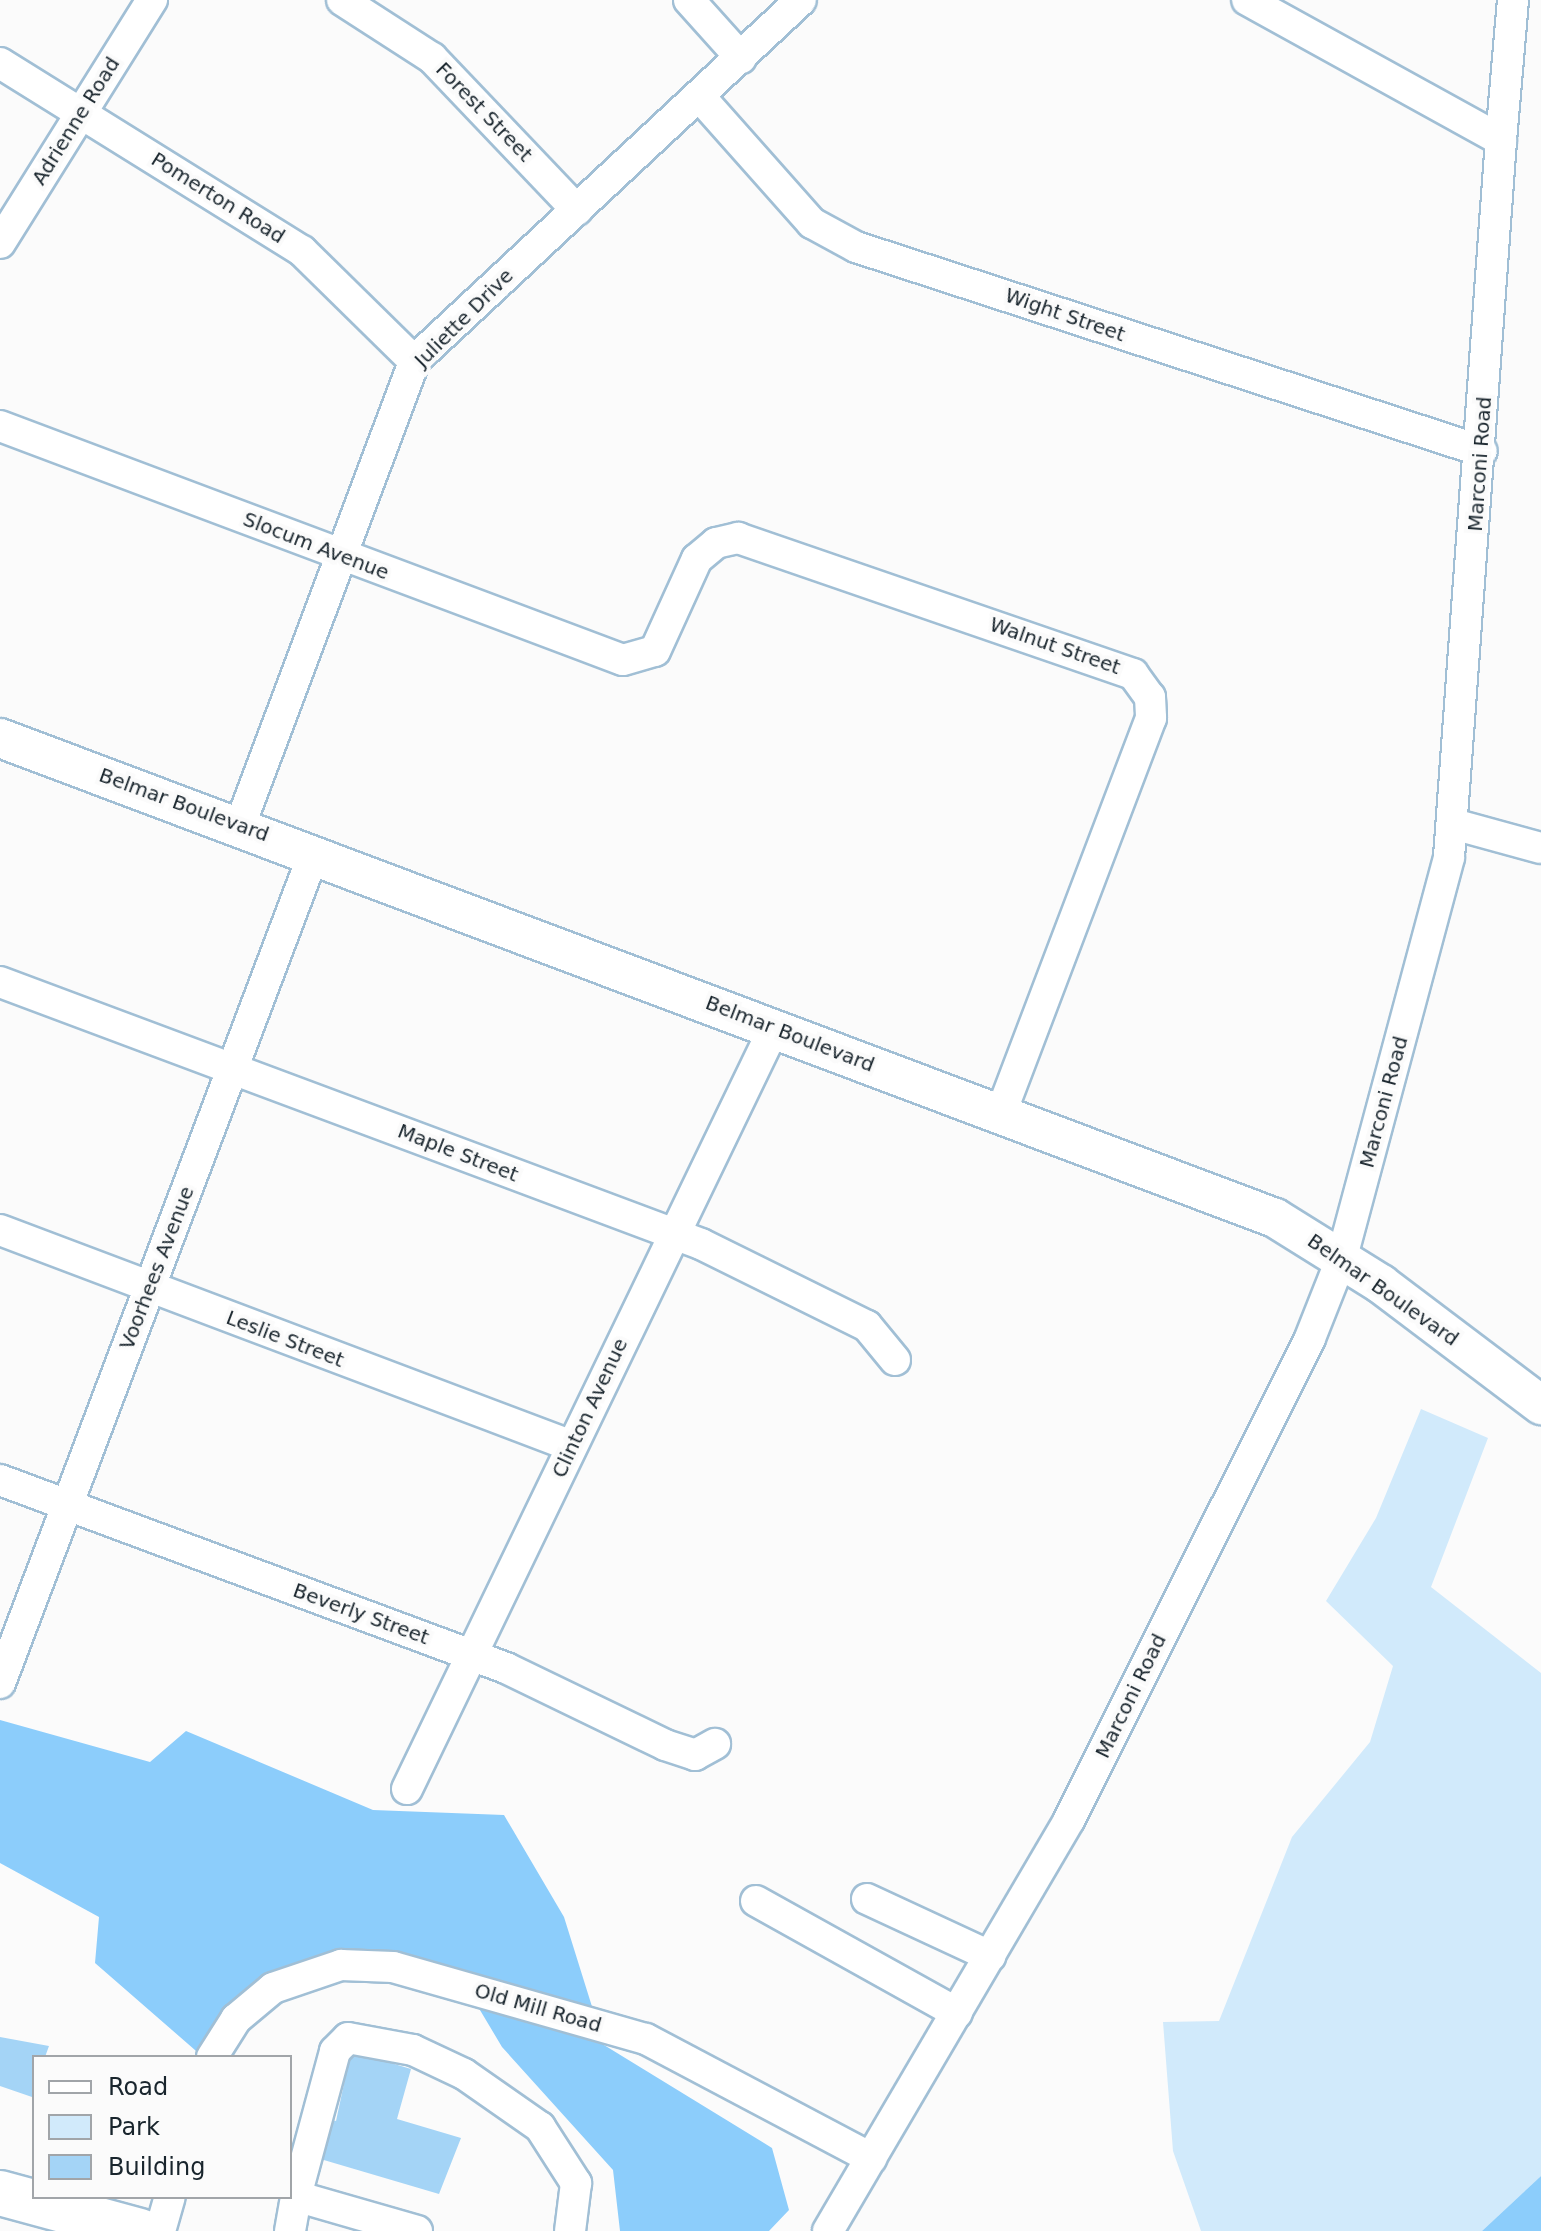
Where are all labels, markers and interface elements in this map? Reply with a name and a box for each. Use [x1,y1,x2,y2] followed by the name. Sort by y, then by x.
[27,53,125,189] street label: Adrienne Road
[431,57,537,167] street label: Forest Street
[147,147,289,249] street label: Pomerton Road
[410,264,518,372] street label: Juliette Drive
[1002,283,1128,347] street label: Wight Street
[1463,396,1497,532] street label: Marconi Road
[240,507,392,585] street label: Slocum Avenue
[986,612,1124,680] street label: Walnut Street
[96,763,272,847] street label: Belmar Boulevard
[702,991,878,1077] street label: Belmar Boulevard
[1355,1034,1413,1170] street label: Marconi Road
[394,1119,522,1187] street label: Maple Street
[115,1183,199,1353] street label: Voorhees Avenue
[1303,1229,1463,1351] street label: Belmar Boulevard
[223,1306,347,1372] street label: Leslie Street
[547,1334,633,1482] street label: Clinton Avenue
[290,1578,432,1650] street label: Beverly Street
[1091,1630,1171,1762] street label: Marconi Road
[472,1978,604,2038] street label: Old Mill Road
[32,2055,292,2199] legend
[108,2073,168,2101] text: Road
[108,2113,160,2141] text: Park
[108,2153,205,2181] text: Building

